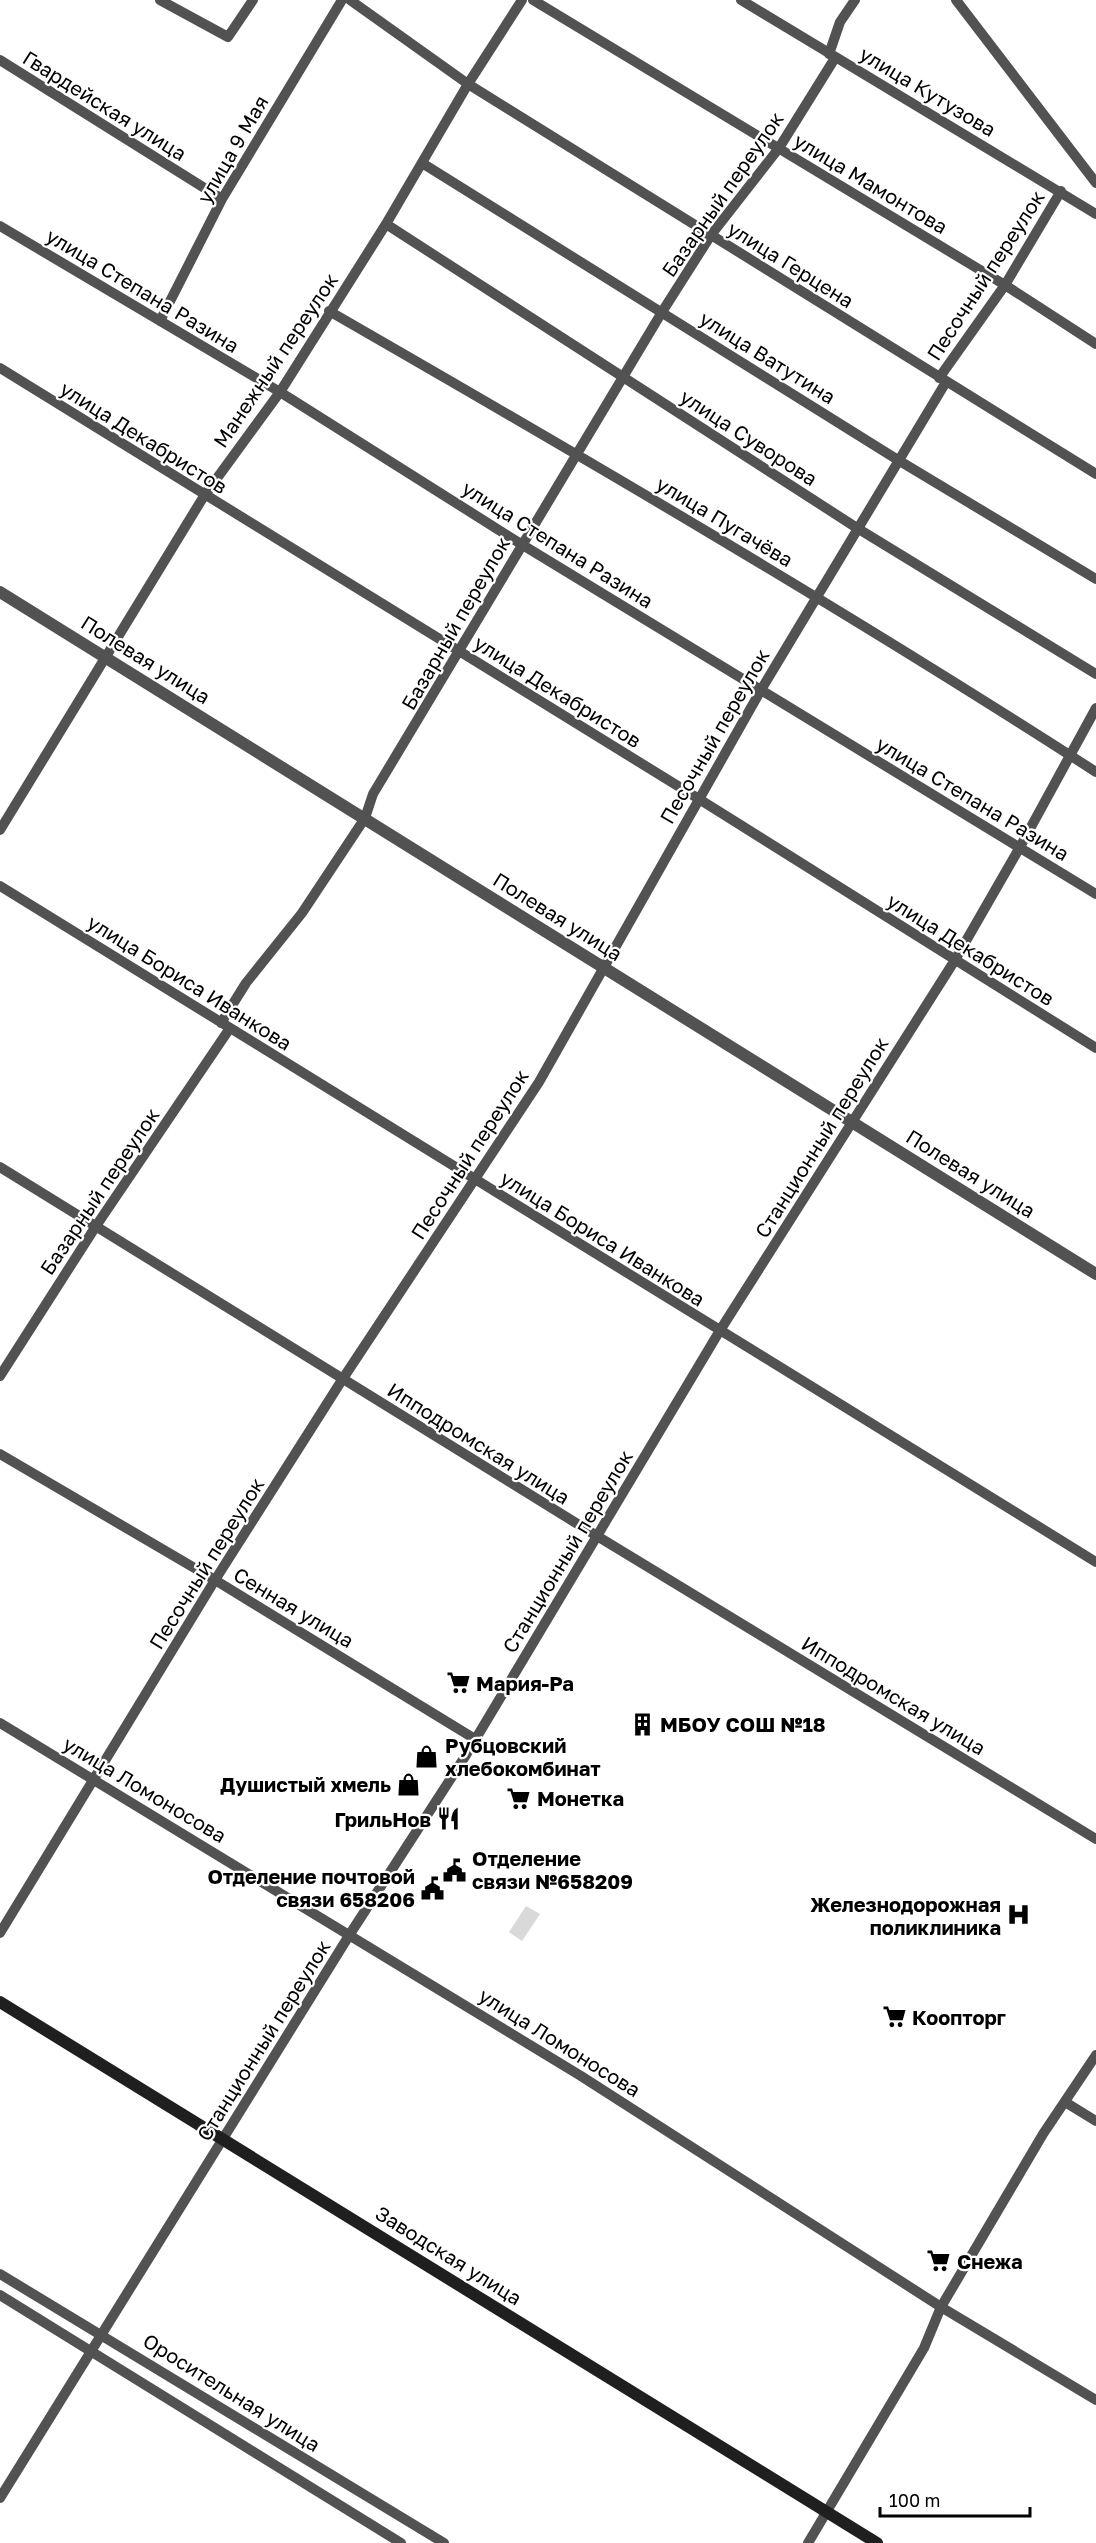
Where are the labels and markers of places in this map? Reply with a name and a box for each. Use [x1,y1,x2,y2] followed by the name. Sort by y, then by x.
[445,1670,471,1696] supermarket icon: Мария-Ра
[476,1671,574,1695] place label: Мария-Ра
[629,1711,655,1737] building icon: МБОУ СОШ №18
[660,1712,826,1736] place label: МБОУ СОШ №18
[445,1733,601,1780] place label: Рубцовский хлебокомбинат
[414,1744,440,1770] shop icon: Рубцовский хлебокомбинат
[396,1771,422,1797] shop icon: Душистый хмель
[220,1772,391,1796] place label: Душистый хмель
[506,1785,532,1811] supermarket icon: Монетка
[537,1786,624,1810] place label: Монетка
[436,1806,462,1832] restaurant icon: ГрильНов
[334,1807,431,1831] place label: ГрильНов
[472,1846,633,1893] place label: Отделение связи №658209
[441,1857,467,1883] public building icon: Отделение связи №658209
[207,1864,415,1911] place label: Отделение почтовой связи 658206
[420,1875,446,1901] public building icon: Отделение почтовой связи 658206
[810,1892,1001,1939] place label: Железнодорожная поликлиника
[1006,1902,1032,1928] hospital icon: Железнодорожная поликлиника
[881,2004,907,2030] supermarket icon: Коопторг
[912,2005,1006,2029] place label: Коопторг
[926,2248,952,2274] supermarket icon: Снежа
[957,2249,1023,2273] place label: Снежа

